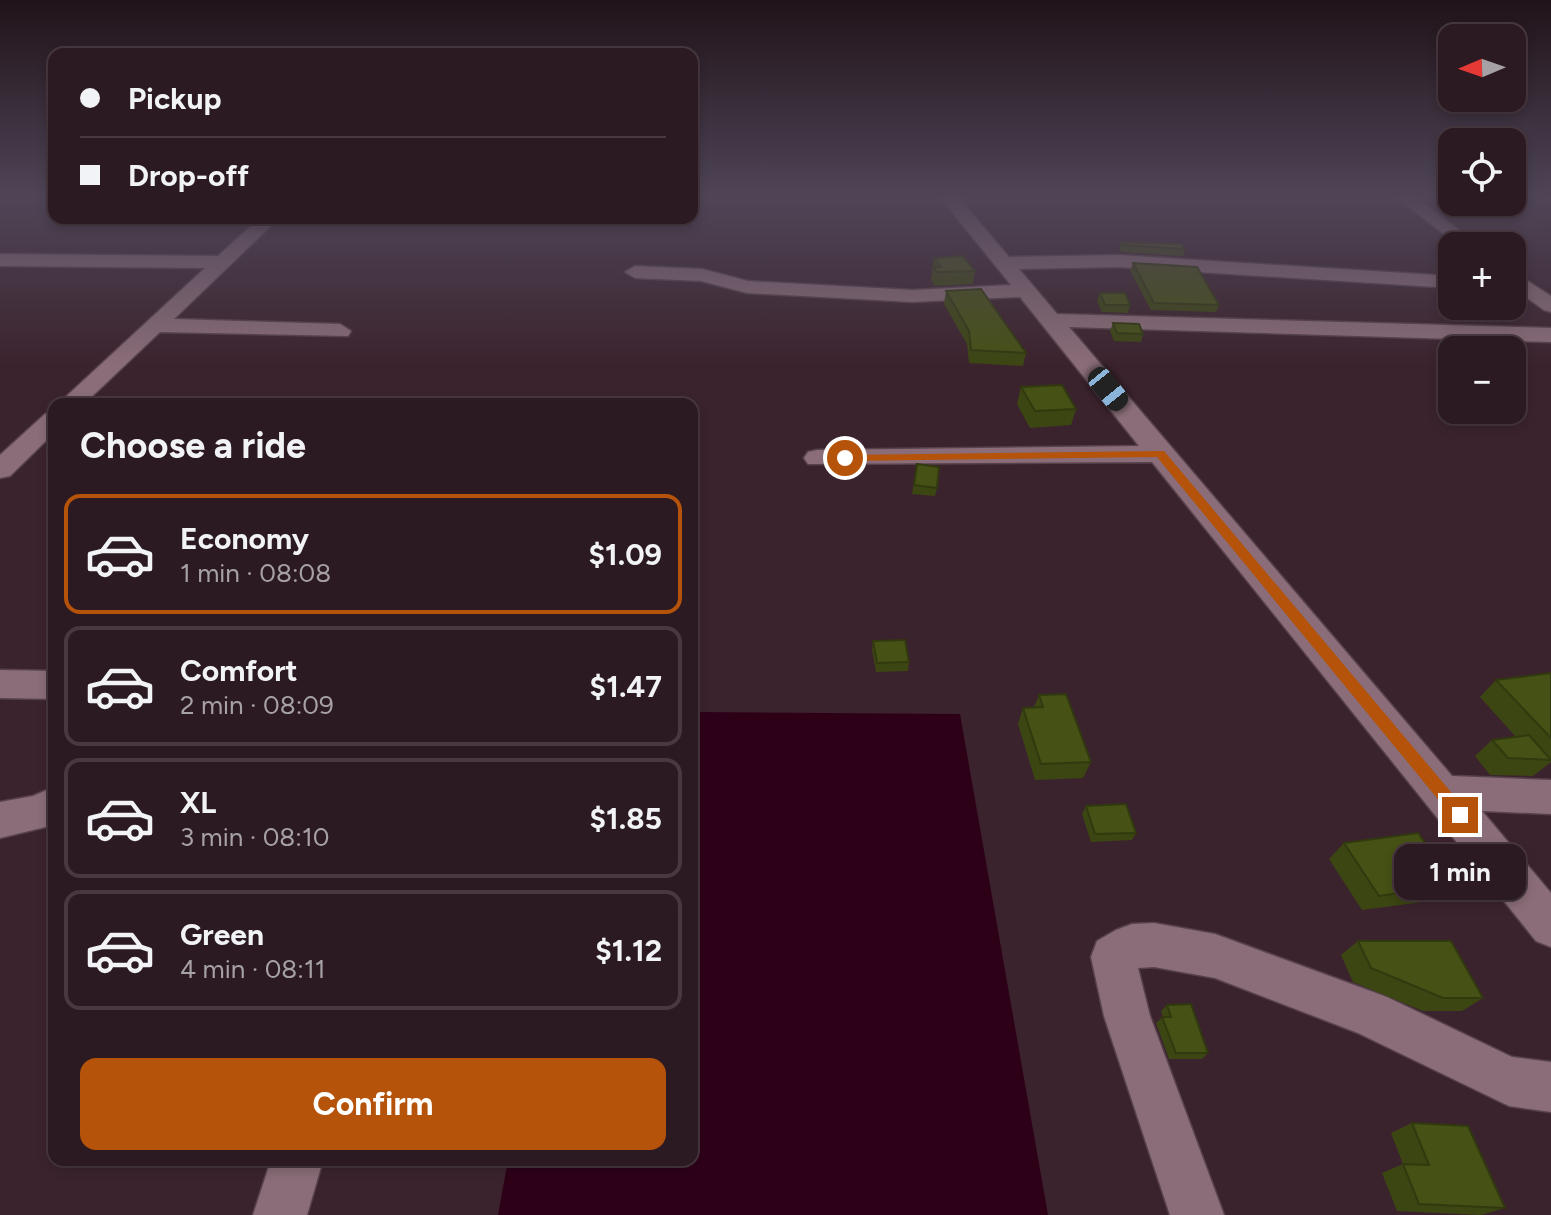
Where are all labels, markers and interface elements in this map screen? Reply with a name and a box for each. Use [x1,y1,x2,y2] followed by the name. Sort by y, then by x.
[1438,24,1526,112] north arrow
[1438,24,1526,424] map controls
[128,80,222,117] text: Pickup
[1438,128,1526,216] button: locate
[128,157,249,194] text: Drop-off
[1438,232,1526,320] button: +
[1438,336,1526,424] button: −
[1084,363,1132,415] car
[80,424,306,467] text: Choose a ride
[827,440,863,476] route start
[84,518,156,590] icon: car
[180,520,309,557] text: Economy
[588,536,662,573] text: $1.09
[180,557,331,589] text: 1 min · 08:08
[84,650,156,722] icon: car
[180,652,298,689] text: Comfort
[590,668,662,705] text: $1.47
[180,689,334,721] text: 2 min · 08:09
[84,782,156,854] icon: car
[180,784,216,821] text: XL
[1442,797,1478,833] route end
[589,800,662,837] text: $1.85
[180,821,329,853] text: 3 min · 08:10
[1394,843,1526,899] callout: 1 min
[1429,856,1491,888] text: 1 min
[84,914,156,986] icon: car
[180,916,264,953] text: Green
[595,932,662,969] text: $1.12
[180,953,325,985] text: 4 min · 08:11
[80,1058,666,1150] button: Confirm

